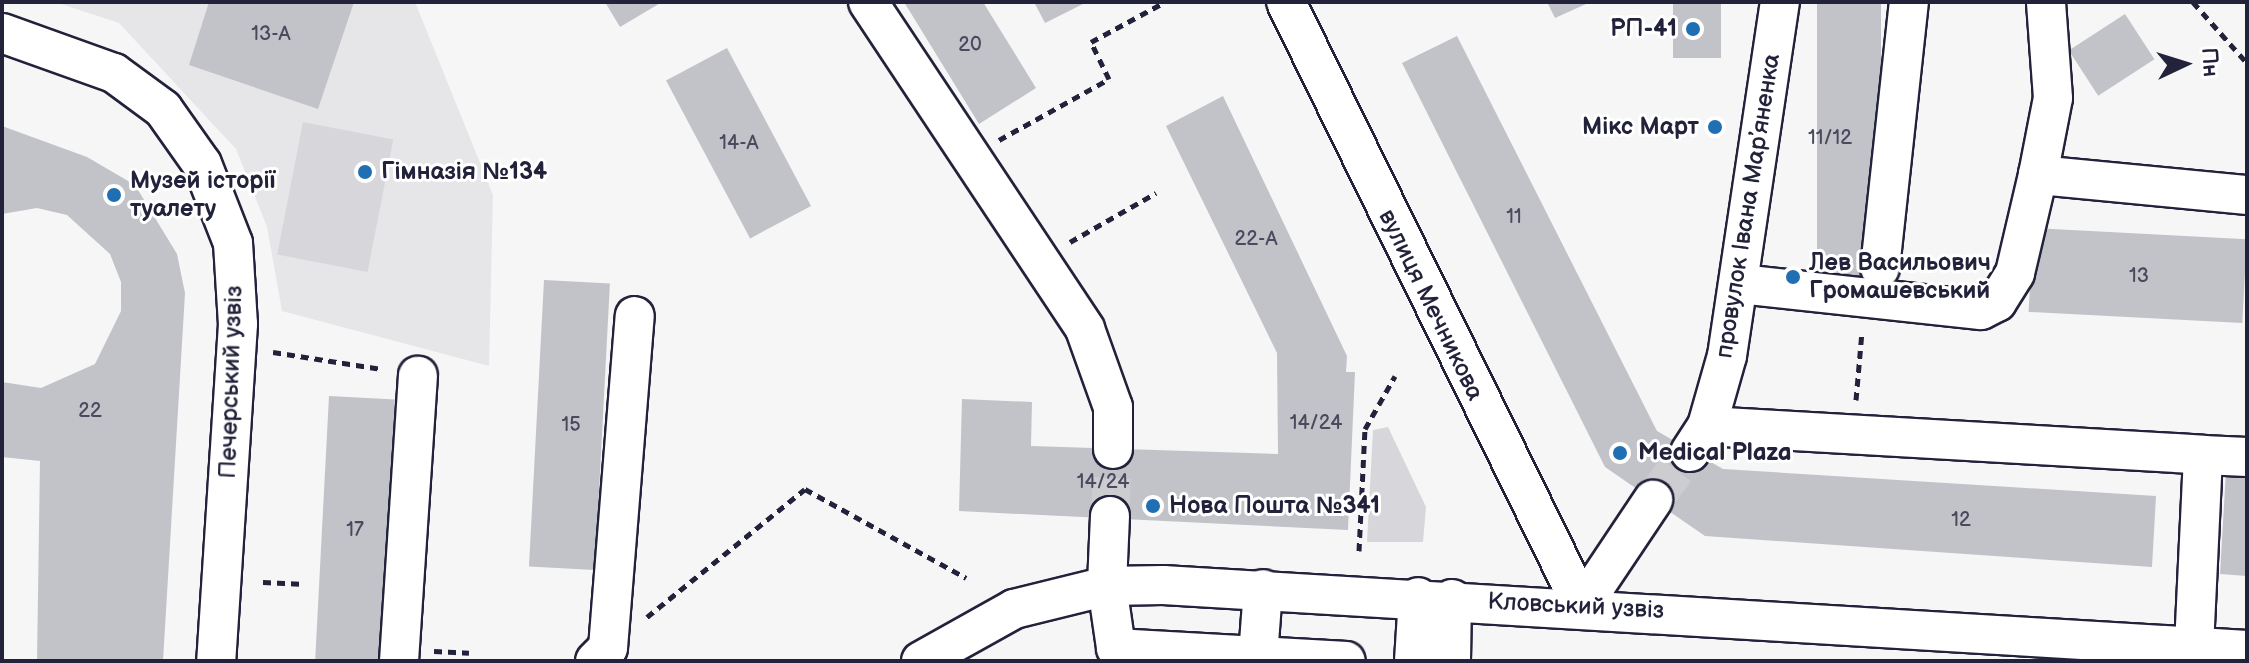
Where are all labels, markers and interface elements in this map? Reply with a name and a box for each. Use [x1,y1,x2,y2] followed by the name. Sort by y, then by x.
[1610,15,1677,43] place label: РП-41
[1684,20,1702,38] marker: РП-41
[251,22,291,46] house number: 13-А
[2145,24,2225,104] north arrow
[958,33,982,57] house number: 20
[2195,47,2224,78] text: Пн
[1710,52,1786,360] street label: провулок Івана Марʼяненка
[1582,113,1699,141] place label: Мікс Март
[1706,118,1724,136] marker: Мікс Март
[1808,126,1852,150] house number: 11/12
[719,131,759,155] house number: 14-А
[381,158,547,186] place label: Гімназія №134
[356,163,374,181] marker: Гімназія №134
[130,167,276,223] place label: Музей історії туалету
[105,186,123,204] marker: Музей історії туалету
[1372,205,1490,405] street label: вулиця Мечникова
[1506,205,1522,229] house number: 11
[1234,227,1278,251] house number: 22-А
[1809,249,1991,305] place label: Лев Васильович Громашевський
[2129,264,2149,288] house number: 13
[1784,268,1802,286] marker: Лев Васильович Громашевський
[213,285,249,479] street label: Печерський узвіз
[78,399,102,423] house number: 22
[1290,411,1342,435] house number: 14/24
[561,413,581,437] house number: 15
[1638,439,1792,467] place label: Medical Plaza
[1609,442,1631,464] marker: Medical Plaza
[1077,470,1129,494] house number: 14/24
[1169,492,1380,520] place label: Нова Пошта №341
[1144,497,1162,515] marker: Нова Пошта №341
[1951,508,1971,532] house number: 12
[346,518,364,542] house number: 17
[1487,587,1665,625] street label: Кловський узвіз

